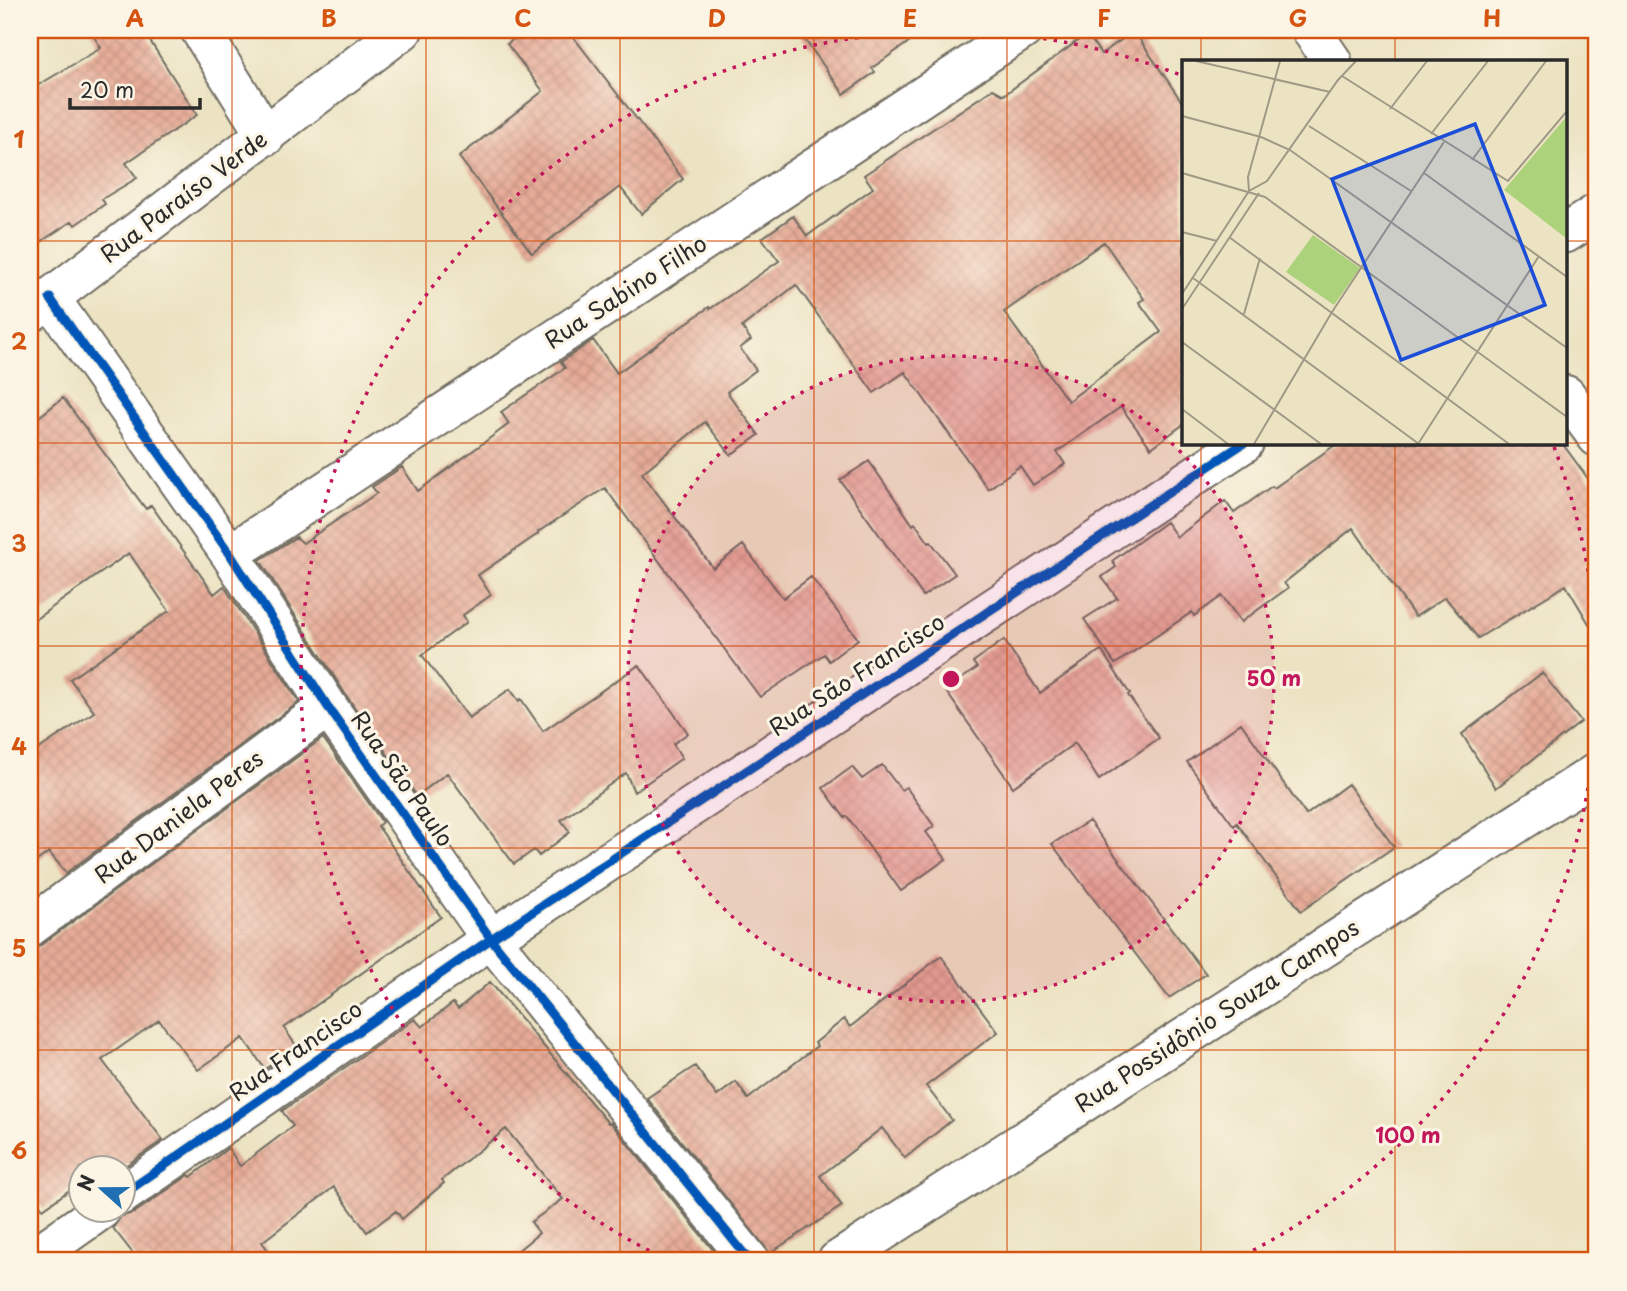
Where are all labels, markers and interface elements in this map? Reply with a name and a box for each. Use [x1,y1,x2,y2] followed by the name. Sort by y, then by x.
[126,0,144,35] text: A
[321,0,337,35] text: B
[514,0,532,35] text: C
[708,0,726,35] text: D
[903,0,917,35] text: E
[1097,0,1111,35] text: F
[1289,0,1307,35] text: G
[1483,0,1501,35] text: H
[1182,60,1568,444] inset map
[70,66,200,110] scale bar
[80,73,134,105] text: 20 m
[14,121,25,156] text: 1
[92,121,274,270] street label: Rua Paraíso Verde
[537,225,713,356] street label: Rua Sabino Filho
[11,323,27,358] text: 2
[11,525,27,560] text: 3
[761,604,951,744] street label: Rua São Francisco
[1247,661,1301,693] text: 50 m
[939,667,963,691] centre of rings
[343,703,463,853] street label: Rua São Paulo
[11,728,27,763] text: 4
[86,741,270,891] street label: Rua Daniela Peres
[1067,909,1365,1120] street label: Rua Possidônio Souza Campos
[12,930,26,965] text: 5
[221,991,369,1109] street label: Rua Francisco
[1375,1118,1441,1150] text: 100 m
[11,1132,27,1167] text: 6
[66,1154,136,1224] north arrow
[69,1171,101,1195] text: N

